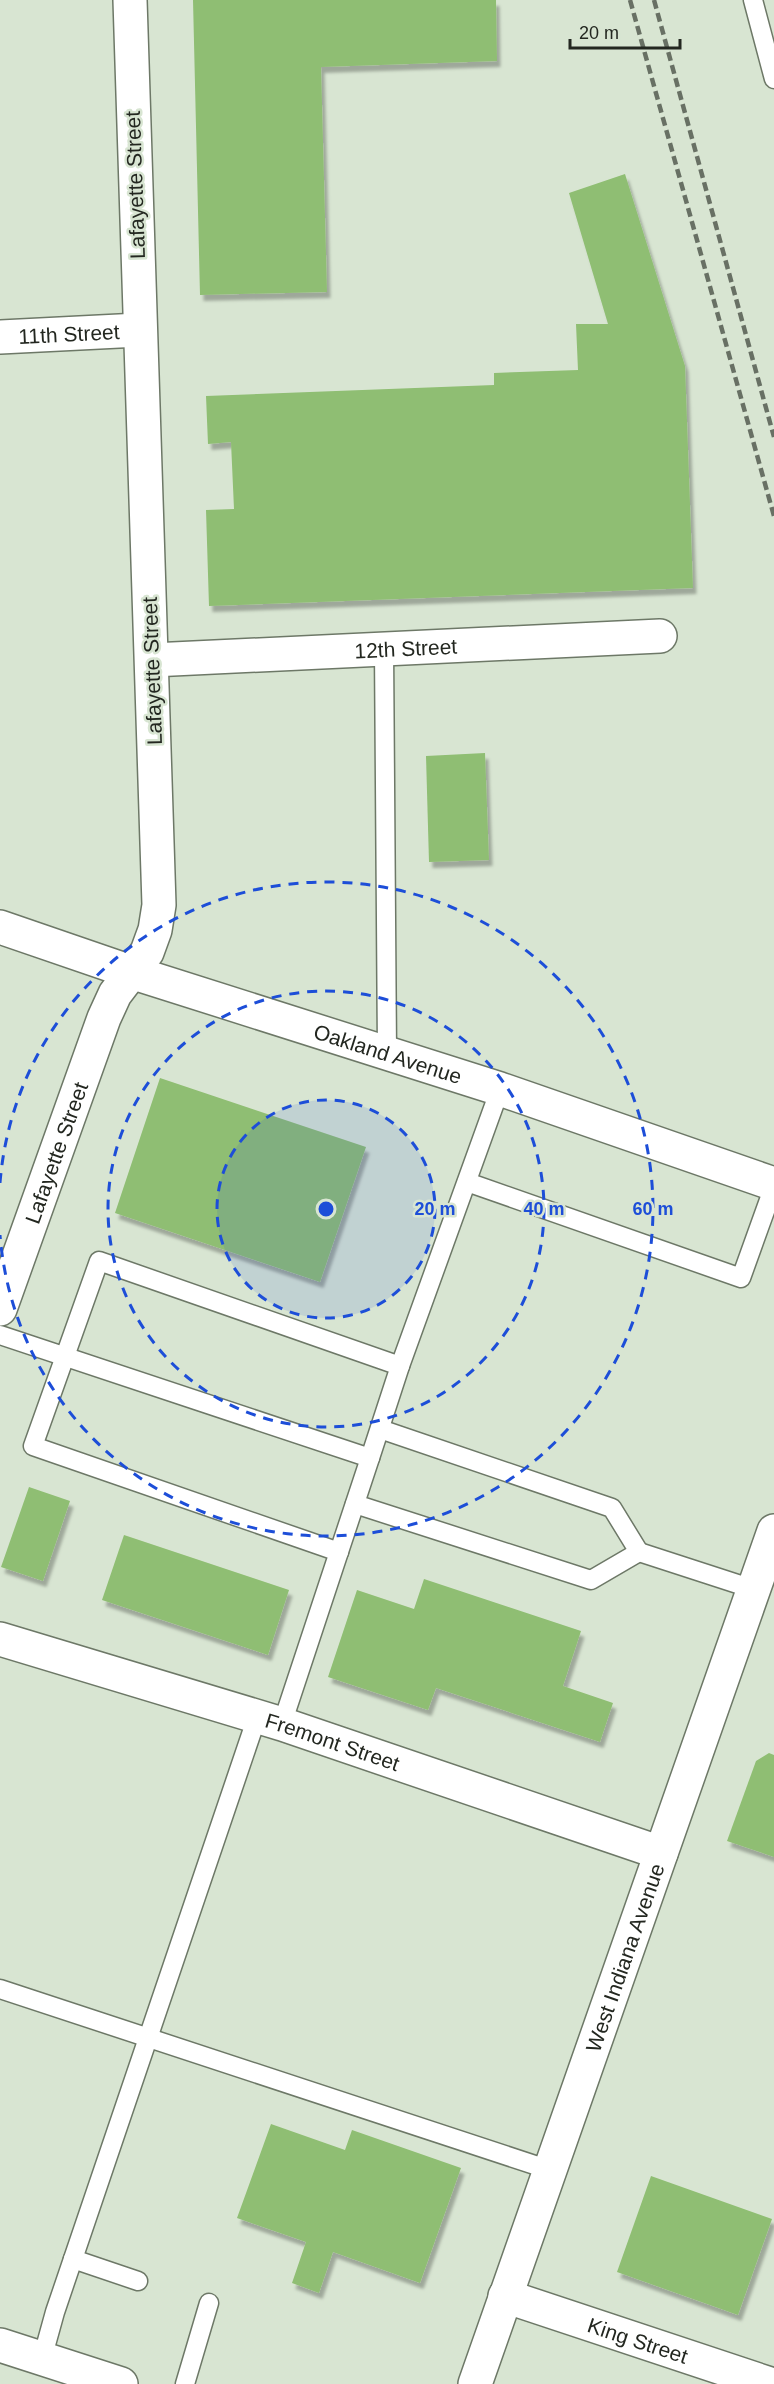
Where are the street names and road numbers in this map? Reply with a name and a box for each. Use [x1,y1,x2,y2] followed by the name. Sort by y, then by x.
[121,110,149,259] street label: Lafayette Street
[18,319,120,348] street label: 11th Street
[138,596,166,745] street label: Lafayette Street
[354,634,458,662] street label: 12th Street
[311,1019,465,1088] street label: Oakland Avenue
[20,1079,92,1226] street label: Lafayette Street
[263,1708,403,1775] street label: Fremont Street
[581,1860,668,2055] street label: West Indiana Avenue
[585,2313,691,2367] street label: King Street

